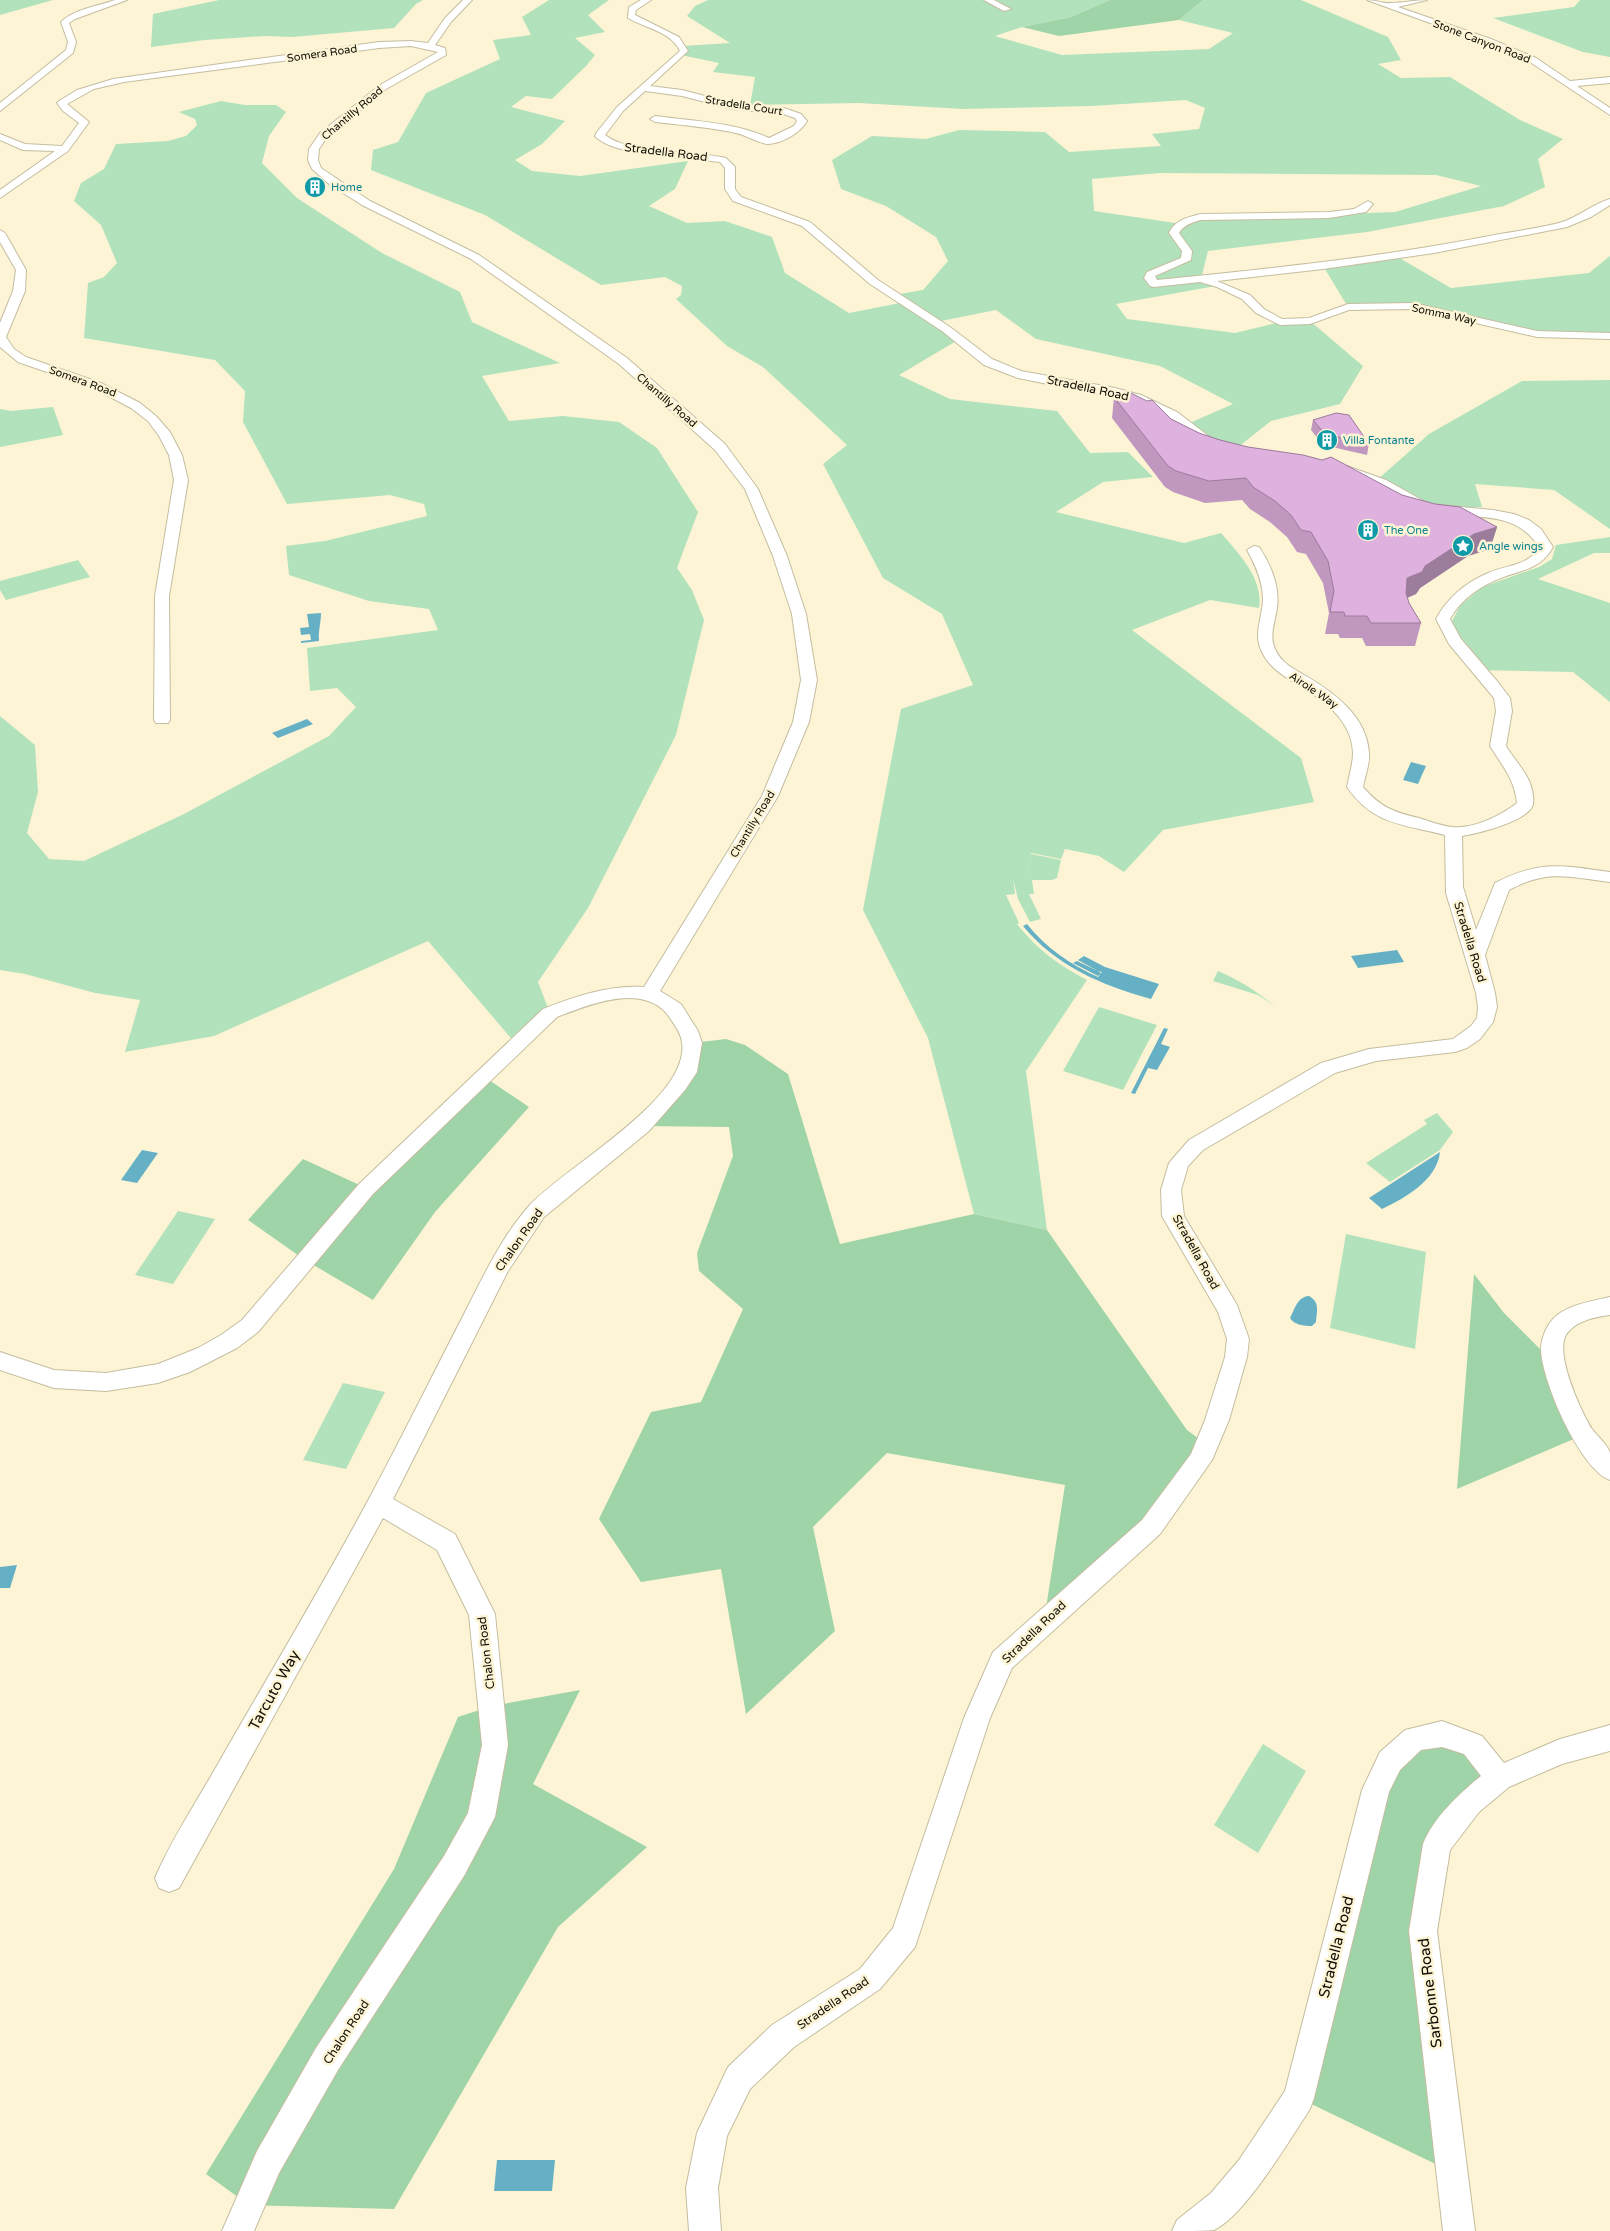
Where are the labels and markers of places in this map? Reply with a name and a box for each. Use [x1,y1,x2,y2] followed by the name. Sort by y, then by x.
[303,175,327,199] building icon: Home
[331,181,362,194] place label: Home
[1315,428,1339,452] building icon: Villa Fontante
[1343,434,1415,447] place label: Villa Fontante
[1356,518,1380,542] building icon: The One
[1384,524,1428,537] place label: The One
[1451,534,1475,558] place icon: Angle wings
[1479,540,1543,553] place label: Angle wings

